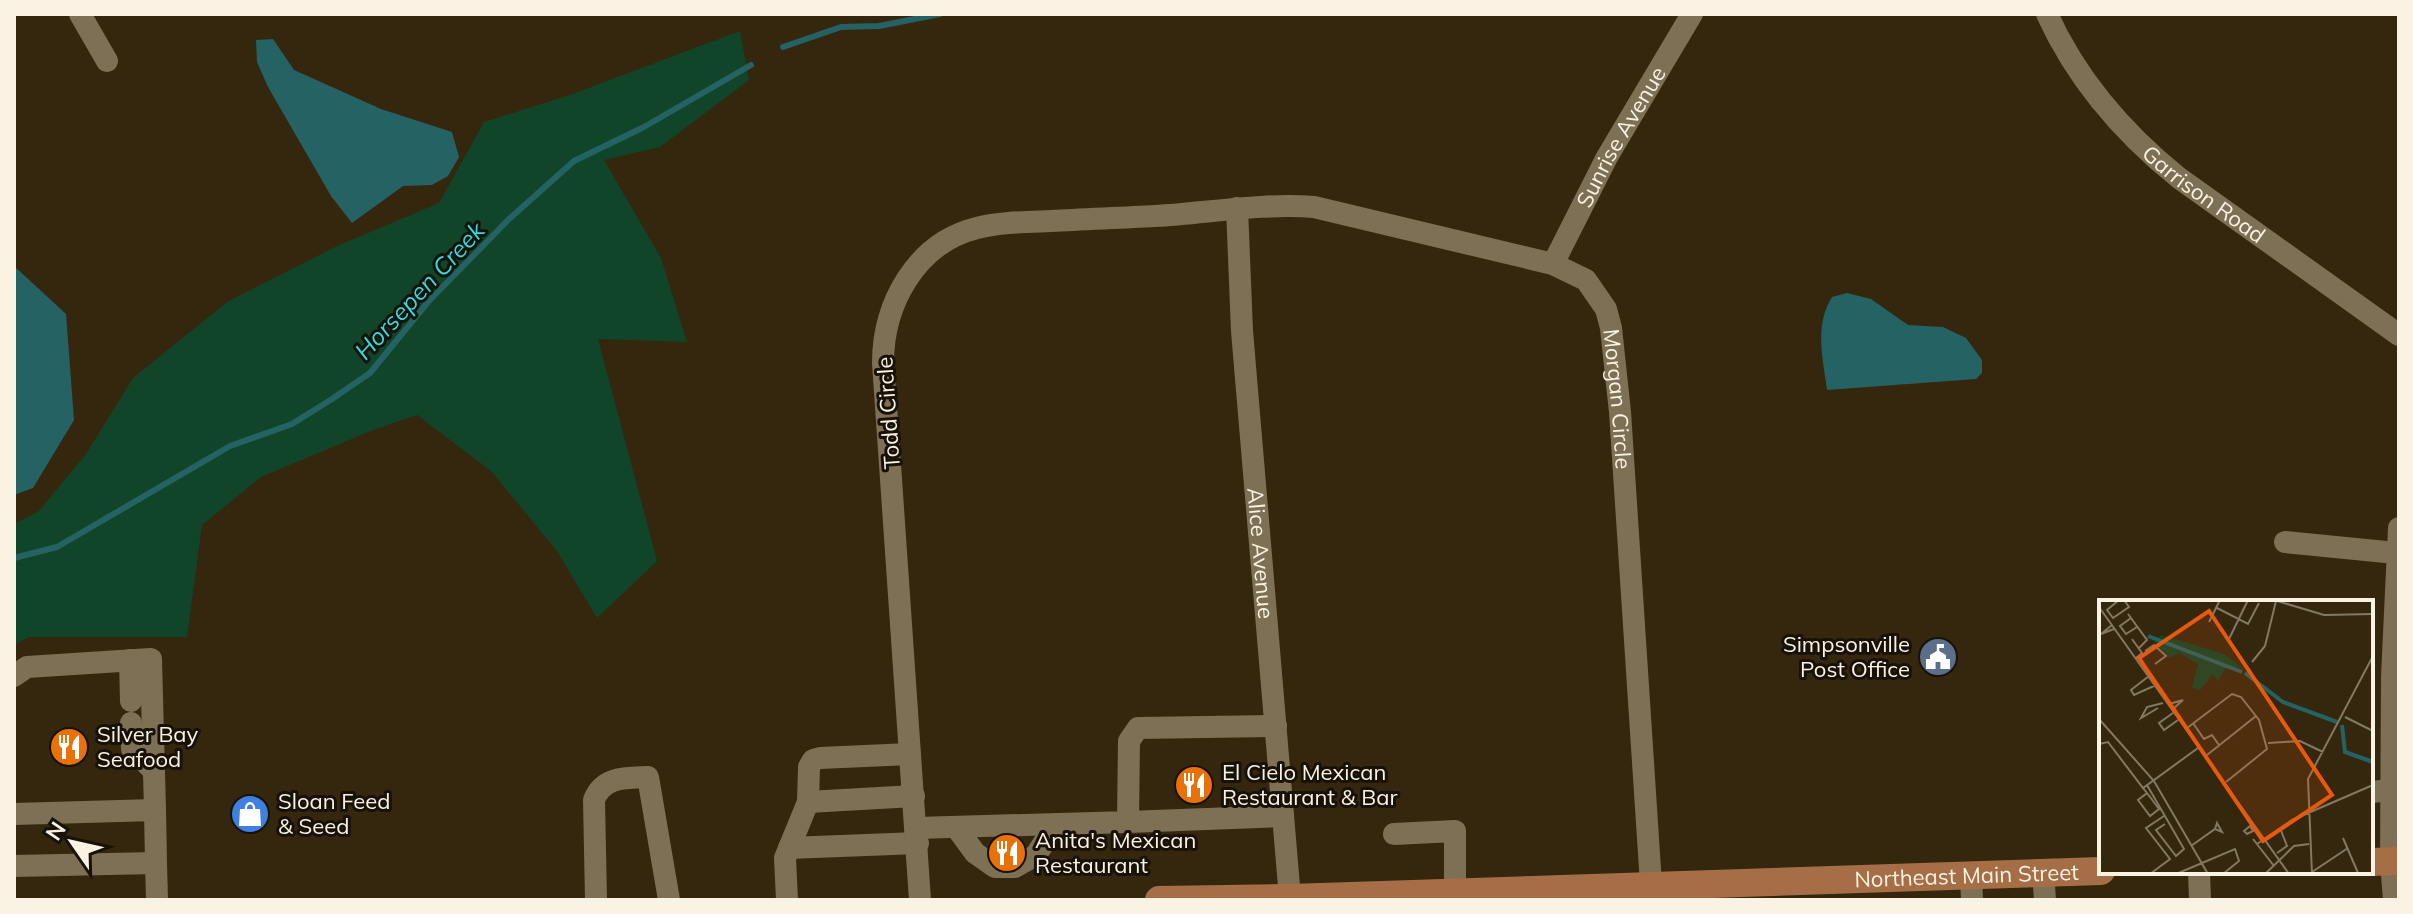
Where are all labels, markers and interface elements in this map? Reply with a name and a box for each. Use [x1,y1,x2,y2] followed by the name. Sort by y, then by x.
[1570,61,1672,212] street label: Sunrise Avenue
[2136,139,2271,249] street label: Garrison Road
[348,215,491,365] water label: Horsepen Creek
[1597,327,1638,470] street label: Morgan Circle
[870,356,906,470] street label: Todd Circle
[1241,486,1280,620] street label: Alice Avenue
[2099,600,2373,874] inset map
[1783,630,1910,683] place label: Simpsonville Post Office
[1917,636,1959,678] public building icon: Simpsonville Post Office
[97,720,198,773] place label: Silver Bay Seafood
[48,726,90,768] restaurant icon: Silver Bay Seafood
[1222,758,1397,811] place label: El Cielo Mexican Restaurant & Bar
[1173,764,1215,806] restaurant icon: El Cielo Mexican Restaurant & Bar
[278,787,390,840] place label: Sloan Feed & Seed
[229,793,271,835] shop icon: Sloan Feed & Seed
[32,802,112,882] north arrow
[39,816,72,846] text: N
[1035,826,1196,879] place label: Anita's Mexican Restaurant
[986,832,1028,874] restaurant icon: Anita's Mexican Restaurant
[1854,858,2080,893] street label: Northeast Main Street

